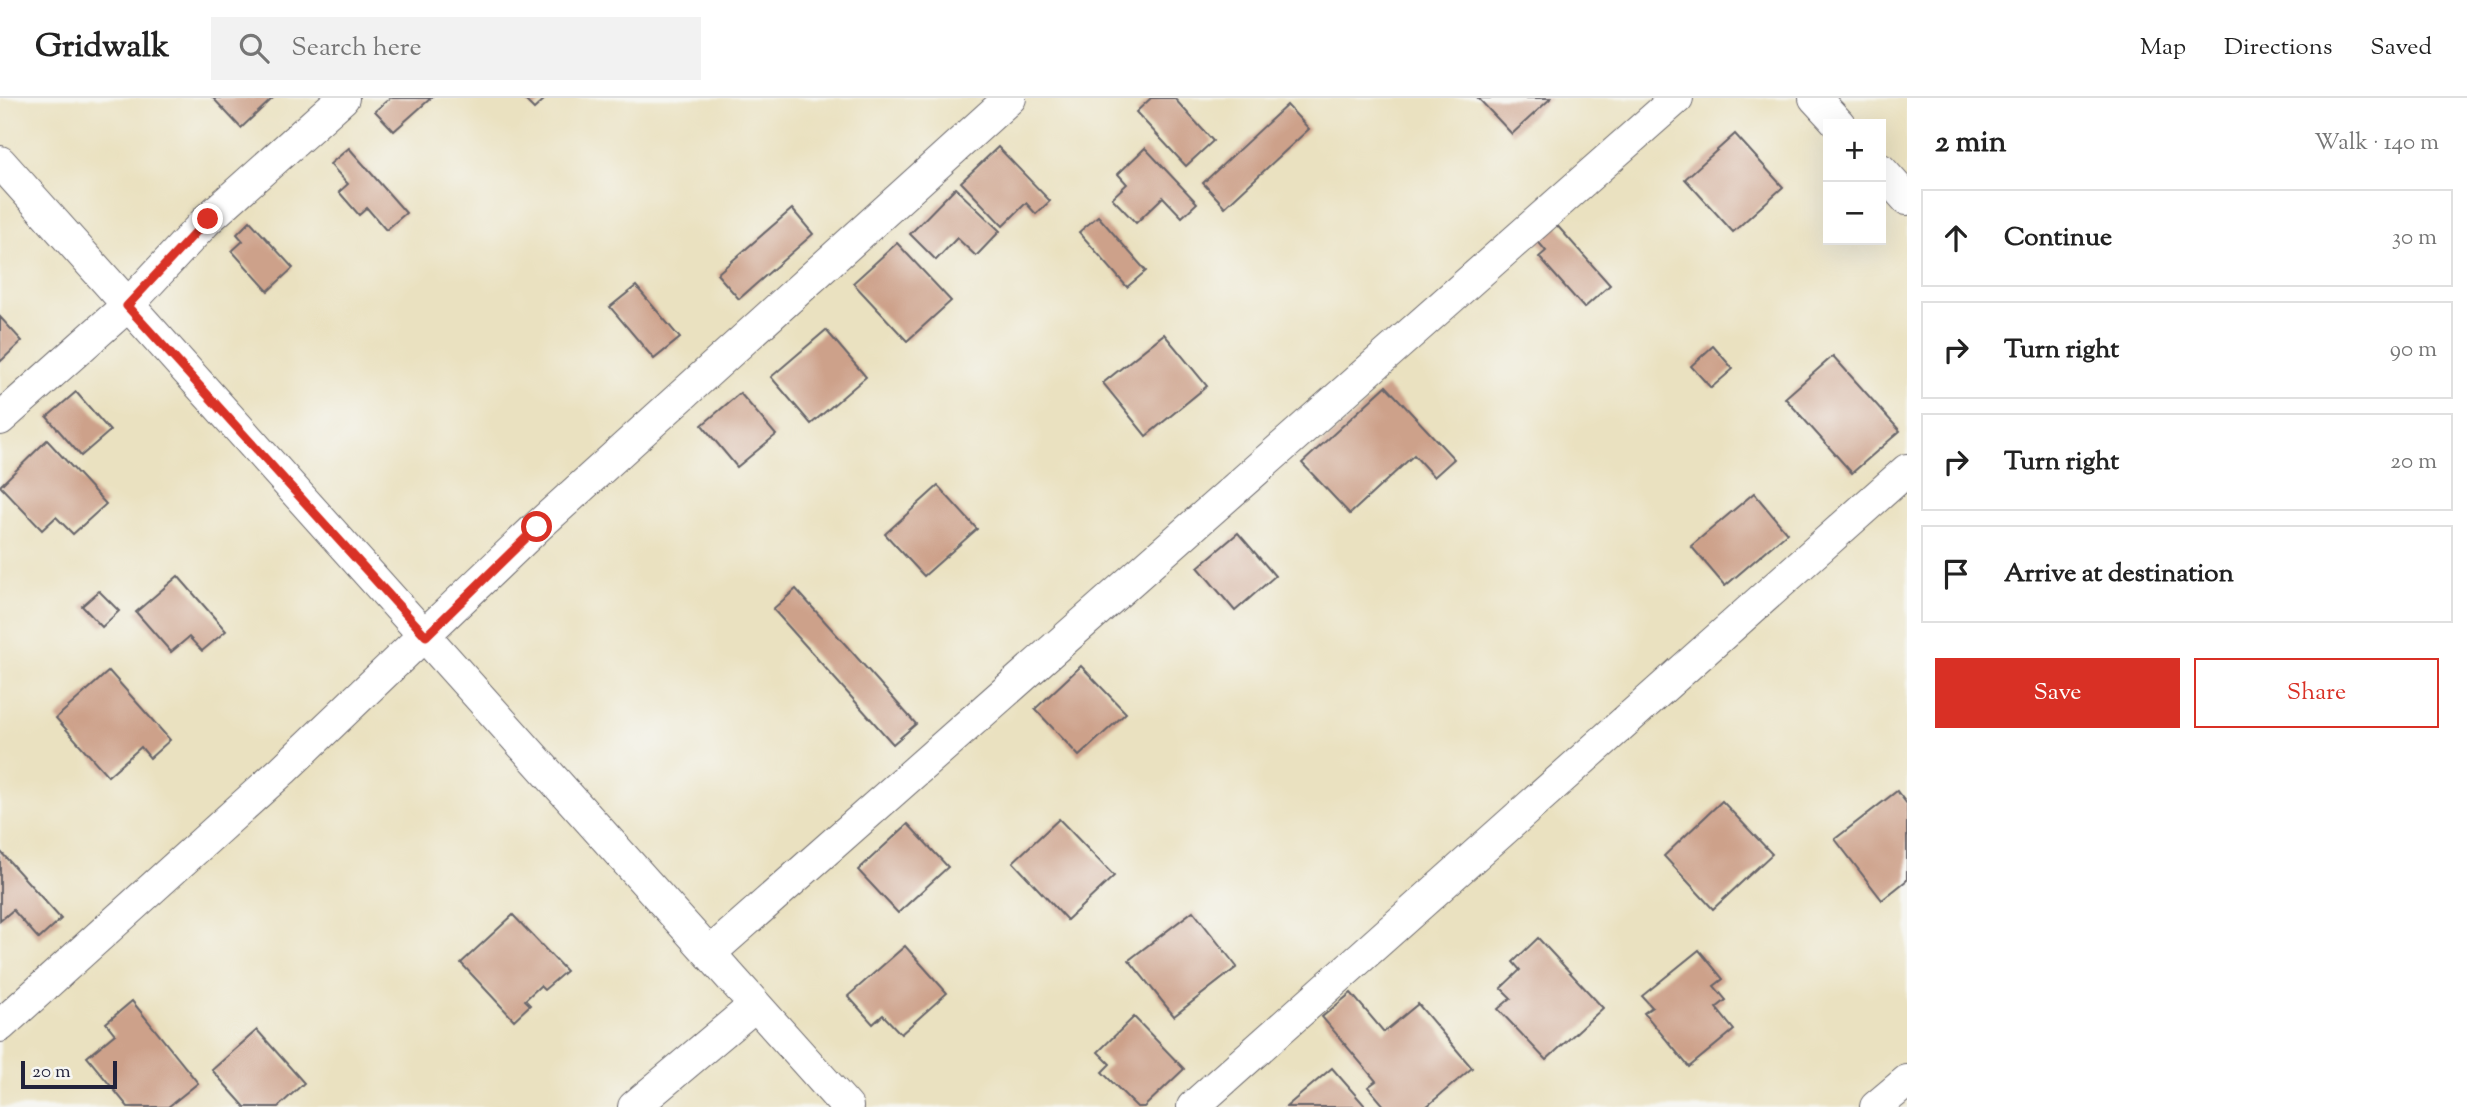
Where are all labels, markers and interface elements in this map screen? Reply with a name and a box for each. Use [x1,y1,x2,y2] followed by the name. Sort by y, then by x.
[211,17,701,80] search box
[35,24,169,72] text: Gridwalk
[235,29,273,67] icon: search
[291,30,422,67] text: Search here
[2140,31,2186,65] text: Map
[2224,31,2332,65] text: Directions
[2370,31,2432,65] text: Saved
[1823,119,1886,245] map controls
[1823,119,1886,182] button: +
[1935,122,2007,165] text: 2 min
[2314,127,2439,160] text: Walk · 140 m
[1823,182,1886,245] button: −
[192,203,223,234] route end
[1937,219,1975,257] icon: ahead
[2004,220,2112,257] text: Continue
[2392,222,2437,255] text: 30 m
[1937,331,1975,369] icon: right
[2004,332,2119,369] text: Turn right
[2390,334,2437,367] text: 90 m
[1937,443,1975,481] icon: right
[2004,444,2119,481] text: Turn right
[2390,446,2437,479] text: 20 m
[521,511,552,542] route start
[1937,555,1975,593] icon: arrive
[2004,556,2234,593] text: Arrive at destination
[1935,658,2180,728] button: Save
[2194,658,2439,728] button: Share
[21,1058,117,1090] scale bar
[32,1059,71,1086] text: 20 m

